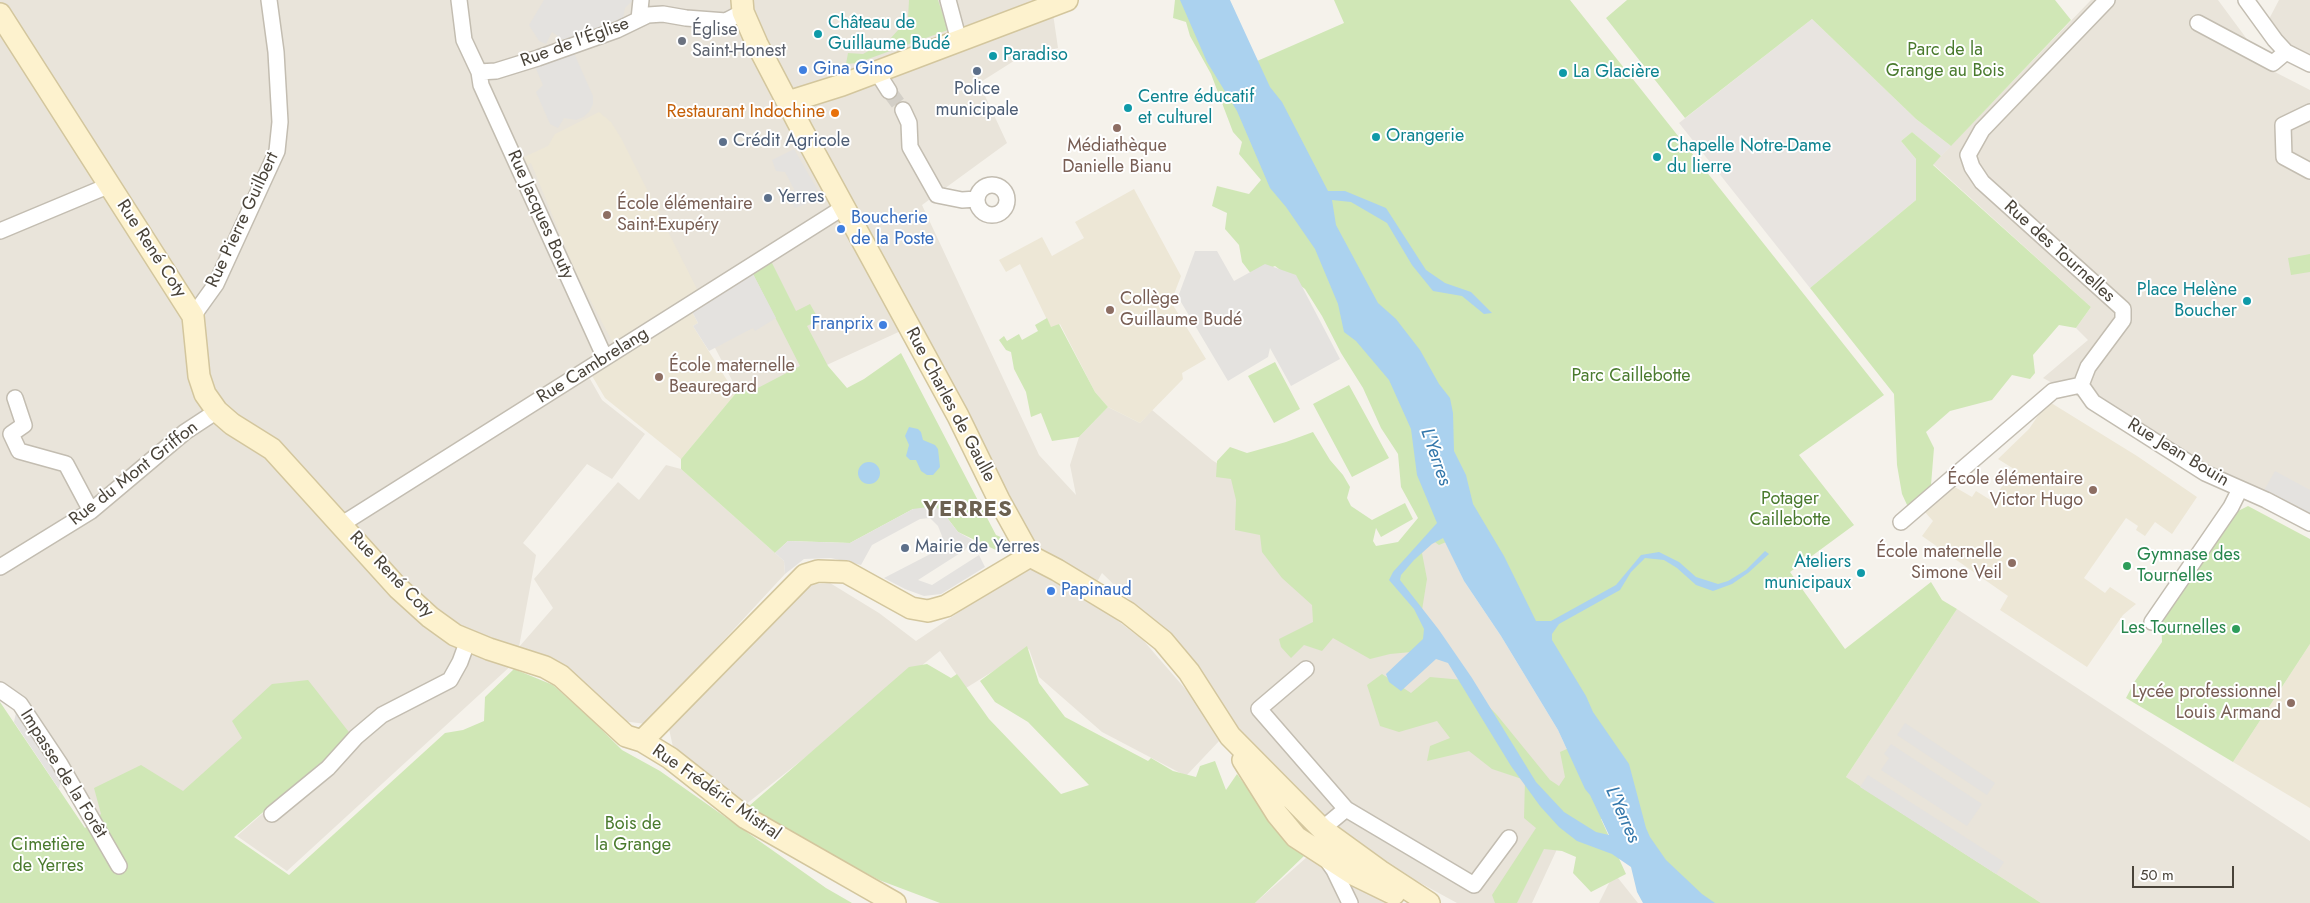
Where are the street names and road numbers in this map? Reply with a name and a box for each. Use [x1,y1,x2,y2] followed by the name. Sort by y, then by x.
[518,13,632,73] street label: Rue de l'Église
[502,147,578,283] street label: Rue Jacques Bouty
[202,149,284,291] street label: Rue Pierre Guilbert
[111,196,191,302] street label: Rue René Coty
[1999,196,2119,308] street label: Rue des Tournelles
[533,323,653,409] street label: Rue Cambrelang
[900,324,1000,486] street label: Rue Charles de Gaulle
[2123,414,2233,492] street label: Rue Jean Bouin
[65,417,203,531] street label: Rue du Mont Griffon
[344,527,438,623] street label: Rue René Coty
[15,706,111,842] street label: Impasse de la Forêt
[647,741,785,845] street label: Rue Frédéric Mistral

